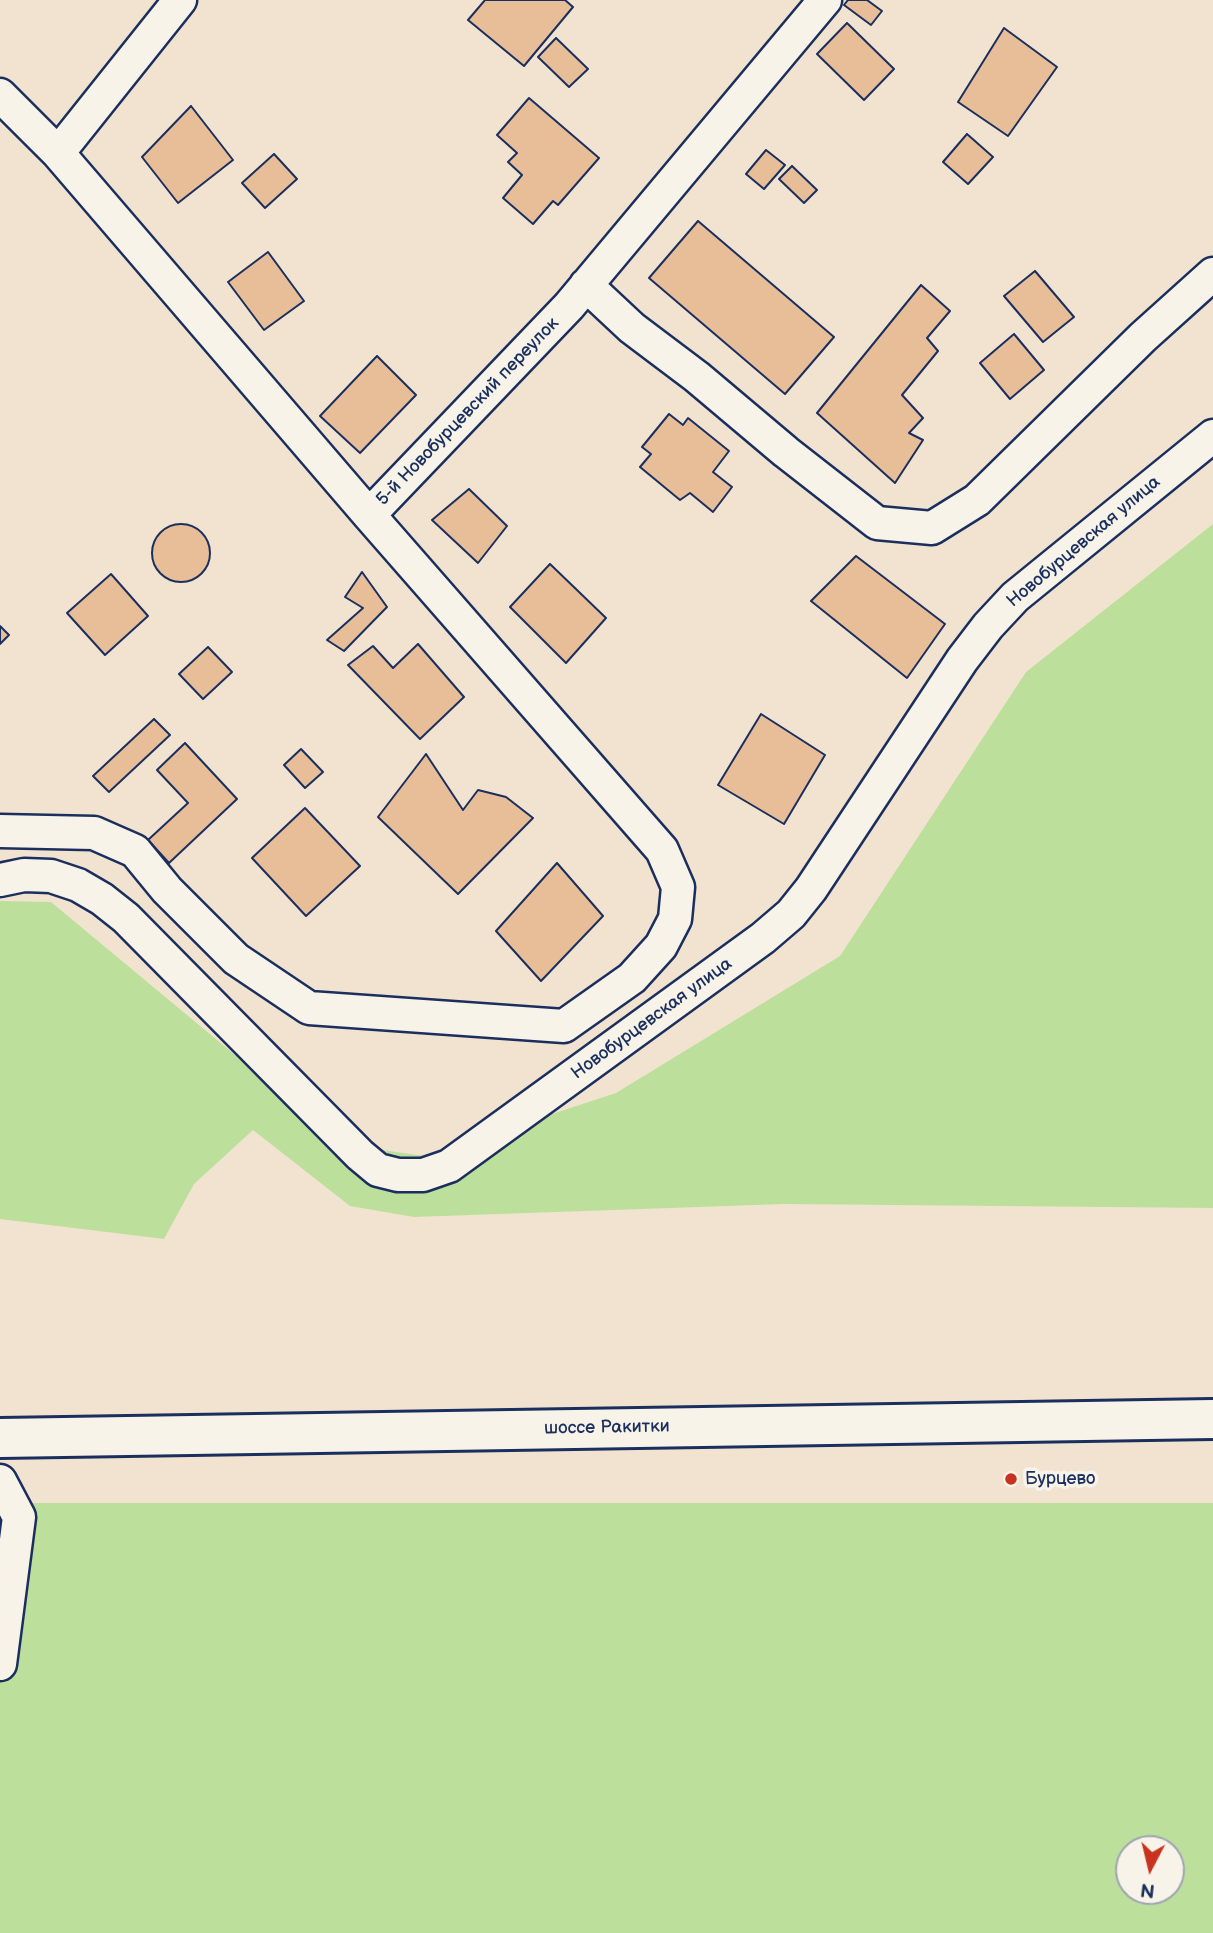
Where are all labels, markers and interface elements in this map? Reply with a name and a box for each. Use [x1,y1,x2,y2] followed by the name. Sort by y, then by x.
[372,313,564,511] street label: 5-й Новобурцевский переулок
[1003,472,1165,612] street label: Новобурцевская улица
[567,953,737,1085] street label: Новобурцевская улица
[544,1416,670,1440] street label: шоссе Ракитки
[1025,1468,1095,1490] place label: Бурцево
[1003,1471,1019,1487] marker: Бурцево
[1115,1835,1185,1905] north arrow
[1139,1877,1156,1902] text: N

